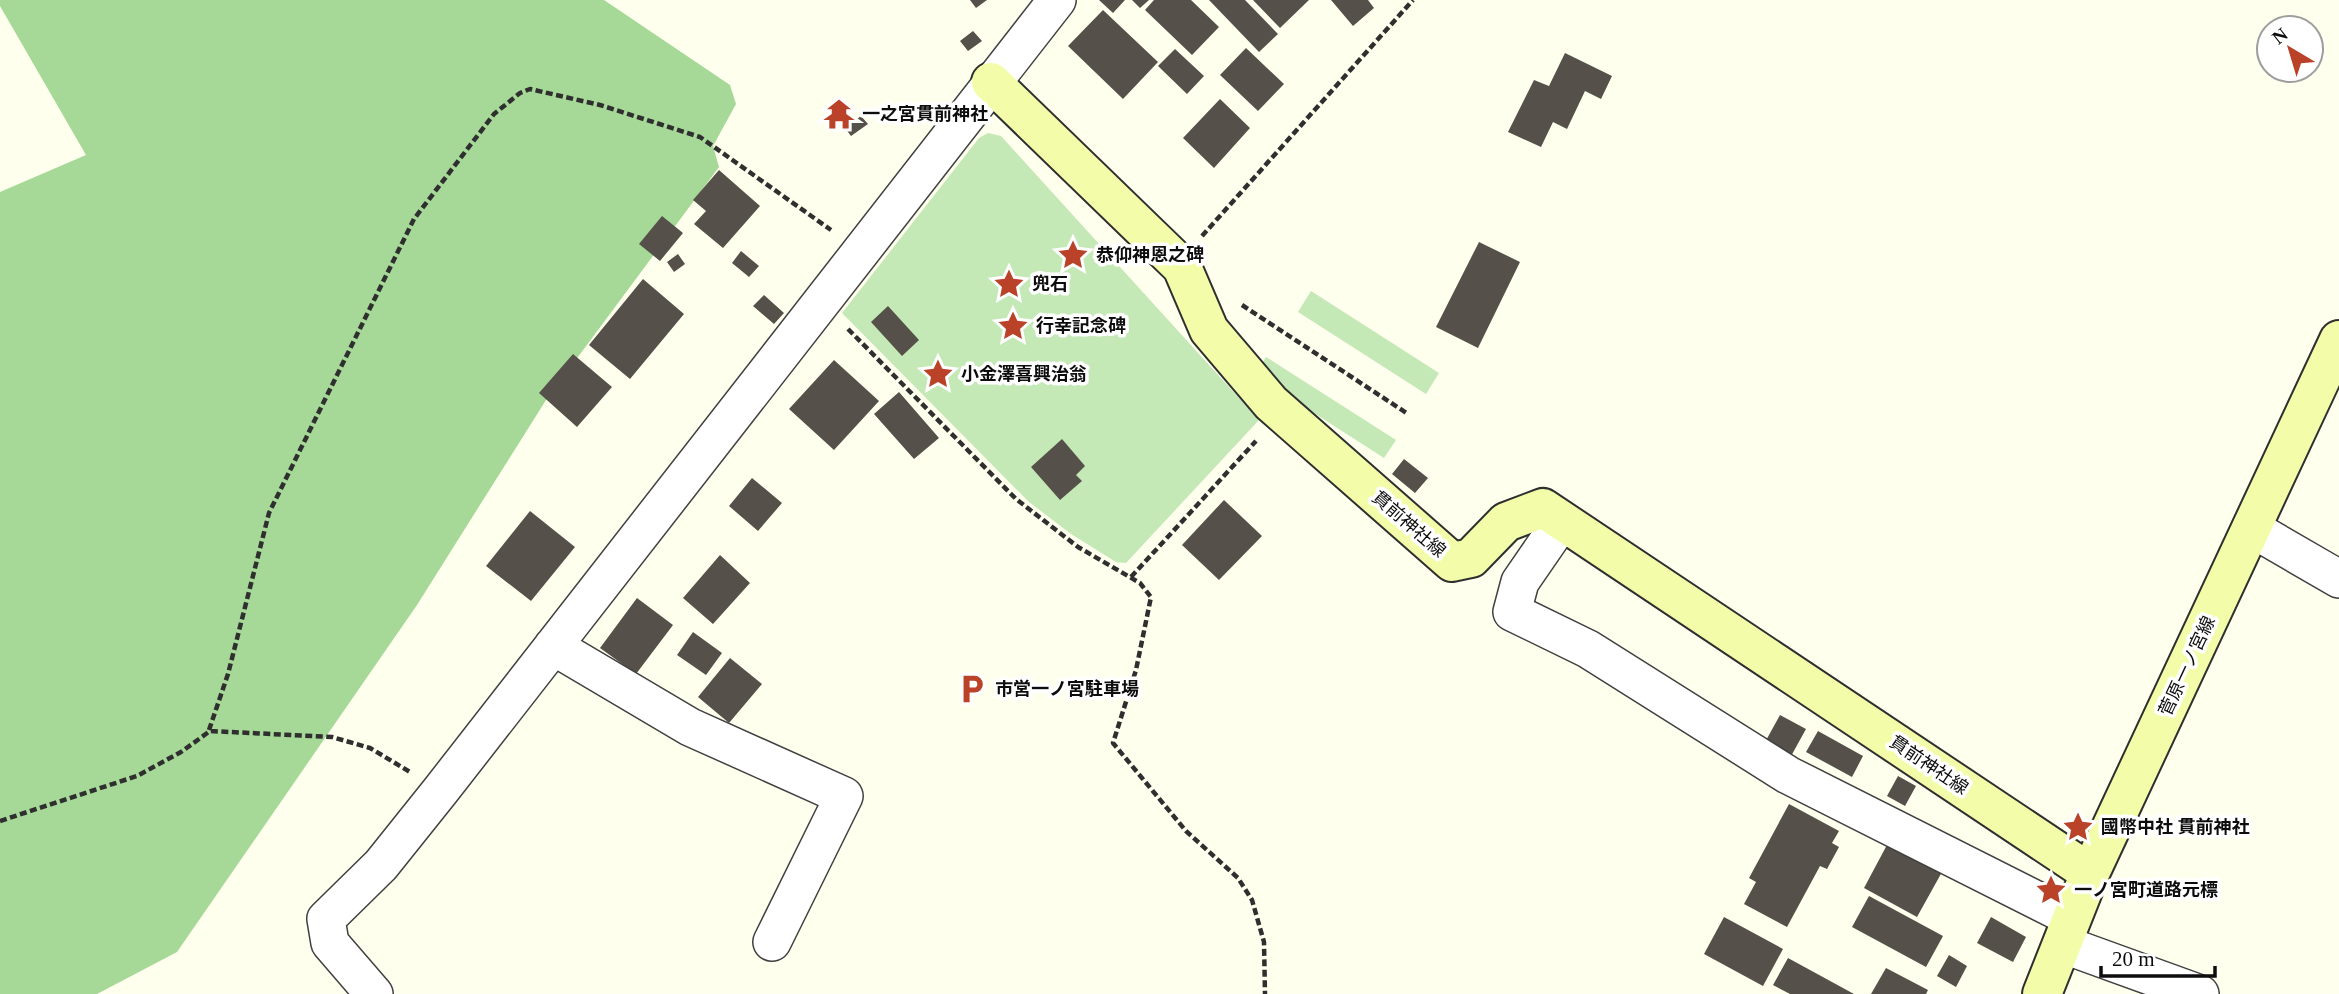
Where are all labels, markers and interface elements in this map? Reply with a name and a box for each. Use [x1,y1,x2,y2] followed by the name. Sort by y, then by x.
[2255,14,2325,84] north arrow
[2268,23,2292,48] text: N
[822,97,856,131] temple icon: 一之宮貫前神社
[862,104,988,124] place label: 一之宮貫前神社
[1056,238,1090,272] place icon: 恭仰神恩之碑
[1096,245,1204,265] place label: 恭仰神恩之碑
[992,267,1026,301] place icon: 兜石
[1032,274,1068,294] place label: 兜石
[996,309,1030,343] place icon: 行幸記念碑
[1036,315,1126,336] place label: 行幸記念碑
[921,357,955,391] place icon: 小金澤喜興治翁
[961,364,1087,384] place label: 小金澤喜興治翁
[1368,487,1450,561] street label: 貫前神社線
[2155,613,2219,719] street label: 菅原一ノ宮線
[955,672,989,706] parking icon: 市営一ノ宮駐車場
[995,679,1139,699] place label: 市営一ノ宮駐車場
[1886,732,1972,798] street label: 貫前神社線
[2061,810,2095,844] place icon: 國幣中社 貫前神社
[2101,817,2250,837] place label: 國幣中社 貫前神社
[2034,873,2068,907] place icon: 一ノ宮町道路元標
[2074,880,2218,900] place label: 一ノ宮町道路元標
[2101,934,2215,978] scale bar
[2112,947,2155,971] text: 20 m

